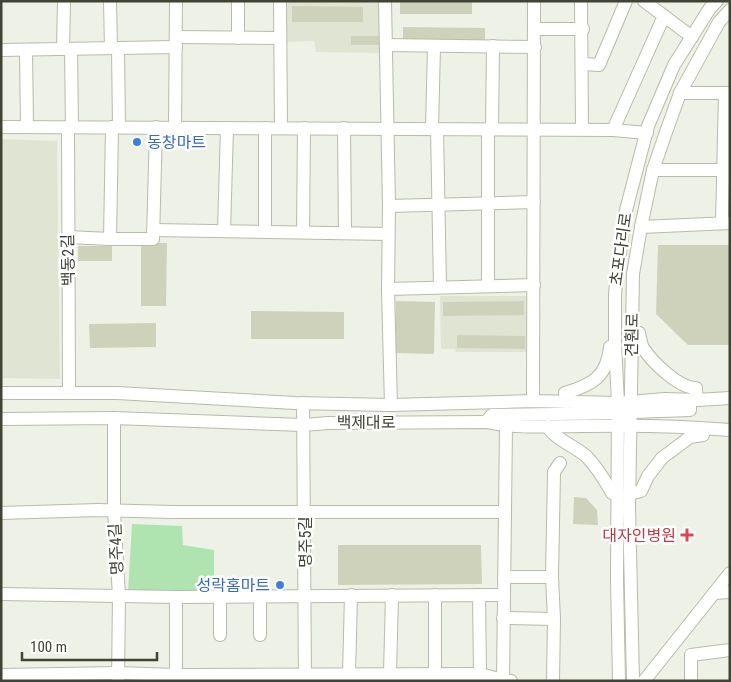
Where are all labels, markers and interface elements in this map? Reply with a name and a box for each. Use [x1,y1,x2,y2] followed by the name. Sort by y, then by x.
[147,133,206,152] place label: 동창마트
[131,136,143,148] marker: 동창마트
[606,211,636,287] street label: 초포다리로
[58,234,78,286] street label: 백동2길
[622,312,642,357] street label: 견훤로
[337,413,396,432] street label: 백제대로
[296,516,315,568] street label: 명주5길
[105,523,127,575] street label: 명주4길
[602,526,676,545] place label: 대자인병원
[680,528,694,542] marker: 대자인병원
[196,576,270,595] place label: 성락홈마트
[274,579,286,591] marker: 성락홈마트
[22,630,158,662] scale bar
[30,638,67,656] text: 100 m

